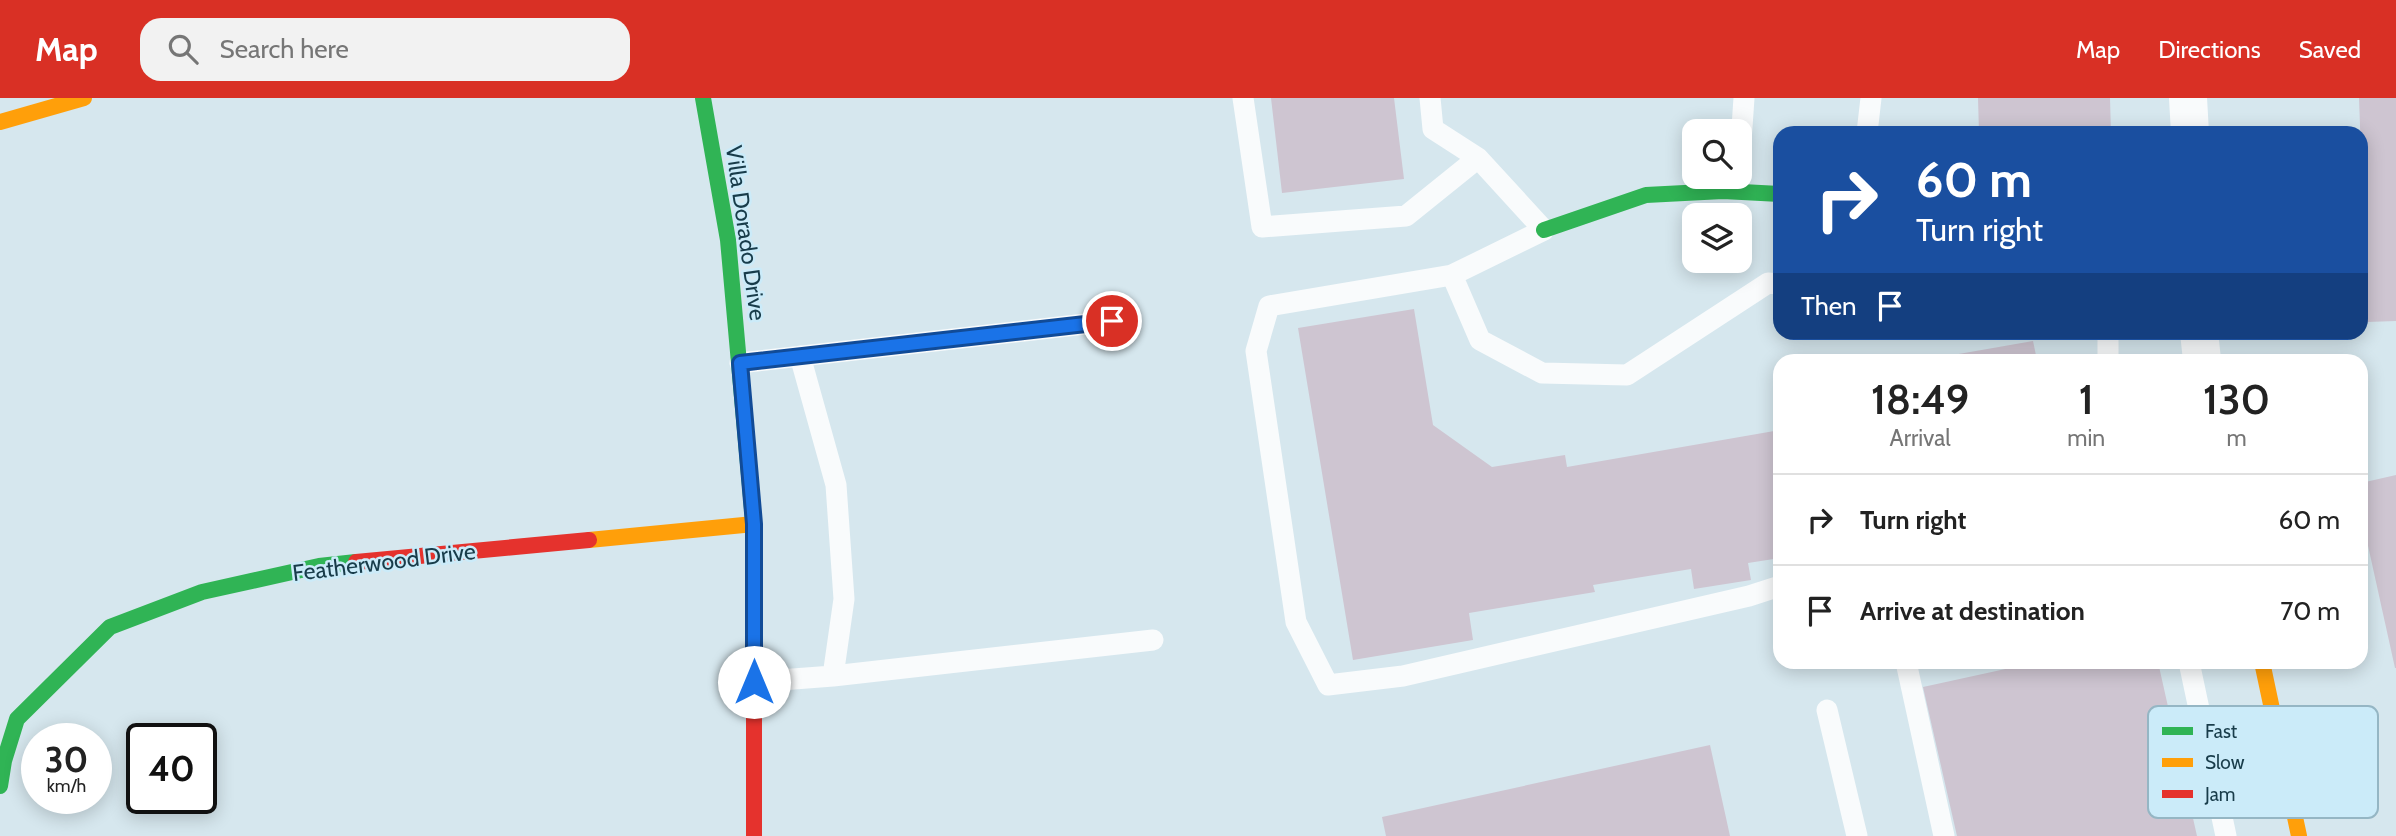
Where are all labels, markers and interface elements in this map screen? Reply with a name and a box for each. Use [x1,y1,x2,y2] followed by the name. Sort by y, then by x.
[140,18,630,81] search box
[35,29,98,69] text: Map
[164,30,202,68] icon: search
[220,33,349,65] text: Search here
[2076,35,2120,64] text: Map
[2158,35,2261,64] text: Directions
[2299,35,2361,64] text: Saved
[1682,119,1752,273] map controls
[1682,119,1752,189] button: search
[720,144,772,323] street label: Villa Dorado Drive
[1916,150,2032,209] text: 60 m
[1801,154,1892,245] icon: right
[1682,203,1752,273] button: layers
[1916,210,2043,249] text: Turn right
[1871,287,1909,325] icon: arrive
[1801,290,1857,322] text: Then
[1082,291,1142,351] pin
[1093,302,1131,340] icon: arrive
[1871,373,1969,425] text: 18:49
[2079,373,2094,425] text: 1
[2203,373,2270,425] text: 130
[1890,424,1951,452] text: Arrival
[2067,424,2105,452] text: min
[2226,424,2247,452] text: m
[1801,501,1839,539] icon: right
[1860,504,1966,536] text: Turn right
[2278,504,2340,536] text: 60 m
[291,537,477,587] street label: Featherwood Drive
[1801,592,1839,630] icon: arrive
[1860,595,2085,627] text: Arrive at destination
[2280,595,2340,627] text: 70 m
[717,645,791,719] position arrow
[2148,706,2378,818] legend
[2205,720,2238,743] text: Fast
[126,723,217,814] speed limit sign: 40
[45,738,88,781] text: 30
[2205,751,2245,774] text: Slow
[47,775,86,797] text: km/h
[2204,783,2235,806] text: Jam

